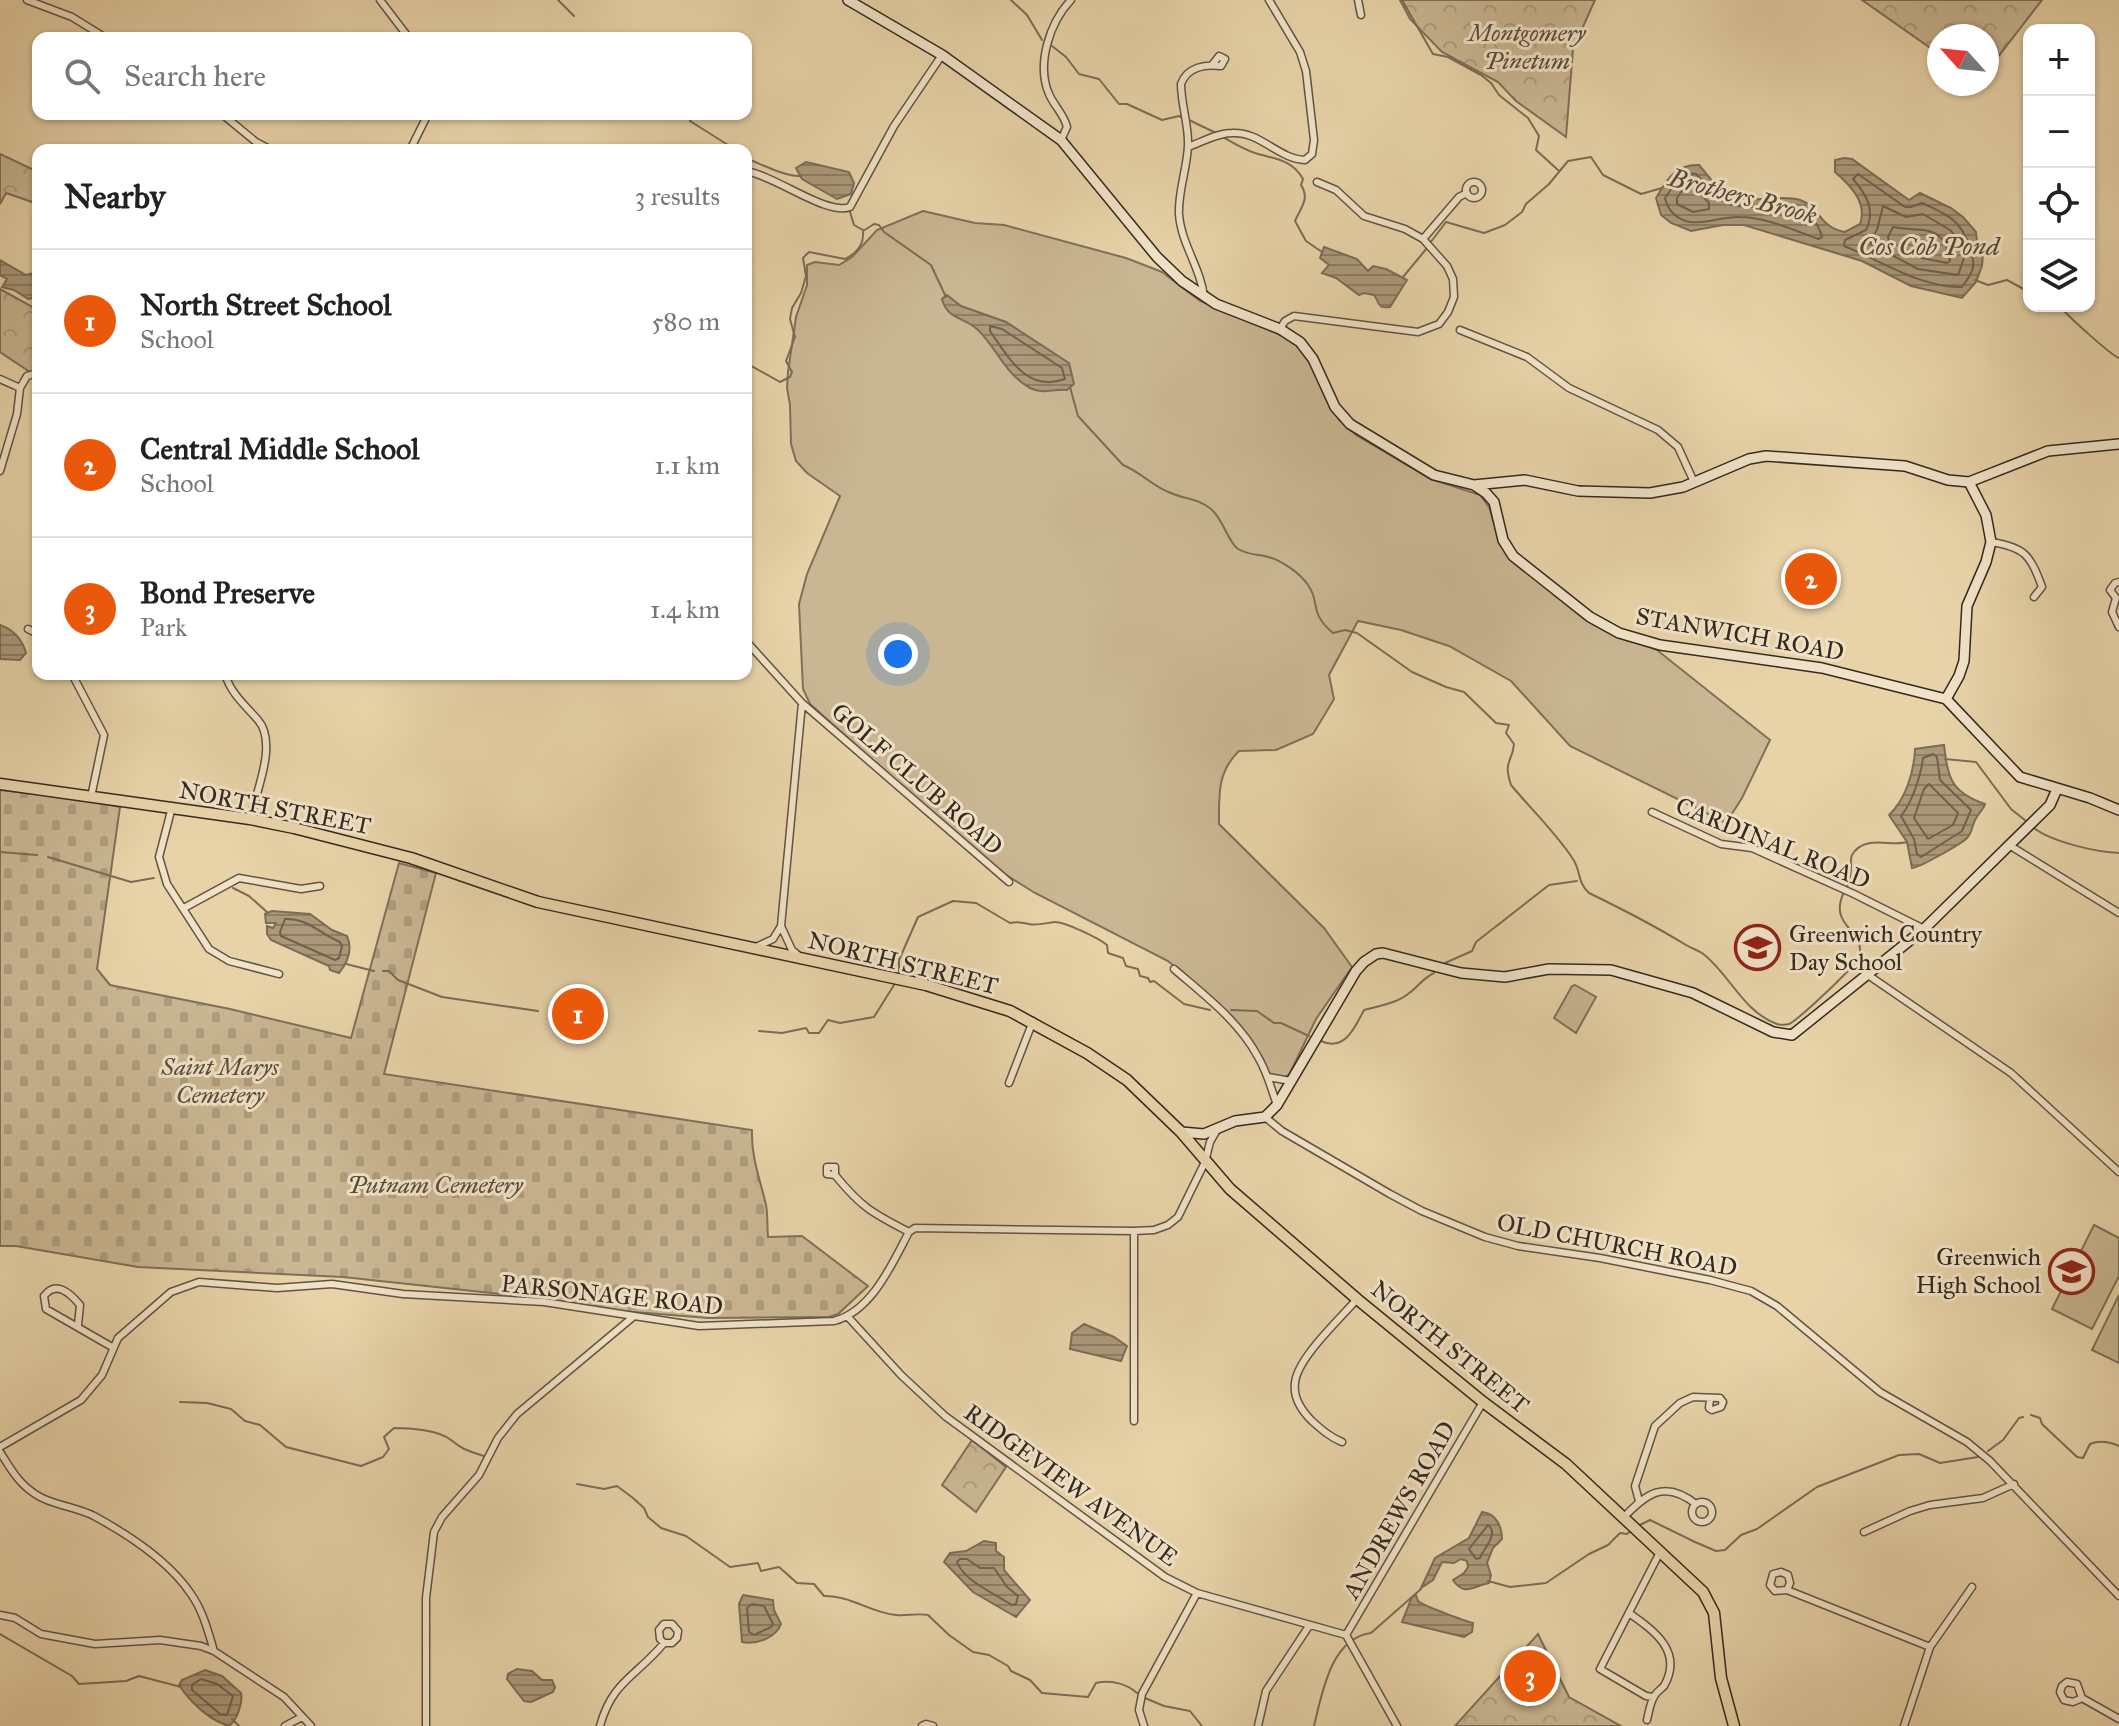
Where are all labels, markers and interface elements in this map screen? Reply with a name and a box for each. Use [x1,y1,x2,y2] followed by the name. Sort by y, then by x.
[1466,18,1587,76] park label: Montgomery Pinetum
[1927,24,1999,96] north arrow
[2023,24,2095,312] map controls
[2023,24,2095,96] button: +
[32,32,752,120] search box
[60,54,104,98] icon: search
[124,58,266,94] text: Search here
[2023,96,2095,168] button: −
[1665,161,1821,231] water label: Brothers Brook
[2023,168,2095,240] button: locate
[64,176,166,217] text: Nearby
[635,180,720,212] text: 3 results
[1858,230,2001,262] water label: Cos Cob Pond
[2023,240,2095,312] button: layers
[140,287,391,323] text: North Street School
[85,305,95,337] text: 1
[652,305,720,337] text: 580 m
[140,323,214,355] text: School
[140,431,419,467] text: Central Middle School
[84,449,96,481] text: 2
[655,449,720,481] text: 1.1 km
[140,467,214,499] text: School
[1785,549,1837,609] pin: 2
[140,575,315,611] text: Bond Preserve
[85,593,95,625] text: 3
[650,593,720,625] text: 1.4 km
[1634,601,1846,667] street label: STANWICH ROAD
[140,611,187,643] text: Park
[878,634,918,674] your location
[825,696,1009,862] street label: GOLF CLUB ROAD
[176,775,374,841] street label: NORTH STREET
[1671,790,1875,896] street label: CARDINAL ROAD
[1789,919,1983,977] place label: Greenwich Country Day School
[1734,924,1782,972] school or university icon: Greenwich Country Day School
[805,925,1001,1001] street label: NORTH STREET
[552,984,604,1044] pin: 1
[160,1052,280,1110] park label: Saint Marys Cemetery
[347,1170,524,1200] park label: Putnam Cemetery
[1494,1207,1740,1283] street label: OLD CHURCH ROAD
[1916,1242,2042,1300] place label: Greenwich High School
[2048,1247,2096,1295] school or university icon: Greenwich High School
[500,1268,724,1322] street label: PARSONAGE ROAD
[1365,1274,1535,1420] street label: NORTH STREET
[958,1397,1184,1573] street label: RIDGEVIEW AVENUE
[1335,1416,1462,1605] street label: ANDREWS ROAD
[1504,1646,1556,1706] pin: 3

